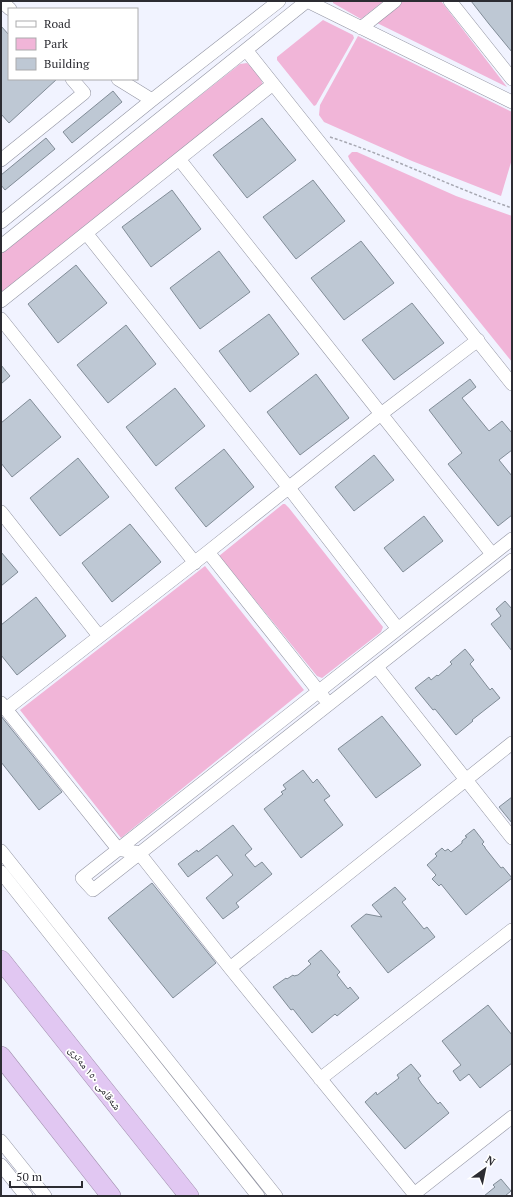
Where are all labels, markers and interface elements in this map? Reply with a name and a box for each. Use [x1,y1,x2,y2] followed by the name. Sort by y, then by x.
[8,8,138,80] legend
[44,16,71,31] text: Road
[44,36,69,51] text: Park
[44,56,90,71] text: Building
[66,1043,124,1113] street label: شەقامی ١٥٠ مەتری
[465,1149,505,1189] north arrow
[483,1152,498,1169] text: N
[10,1163,82,1189] scale bar
[16,1169,43,1184] text: 50 m

